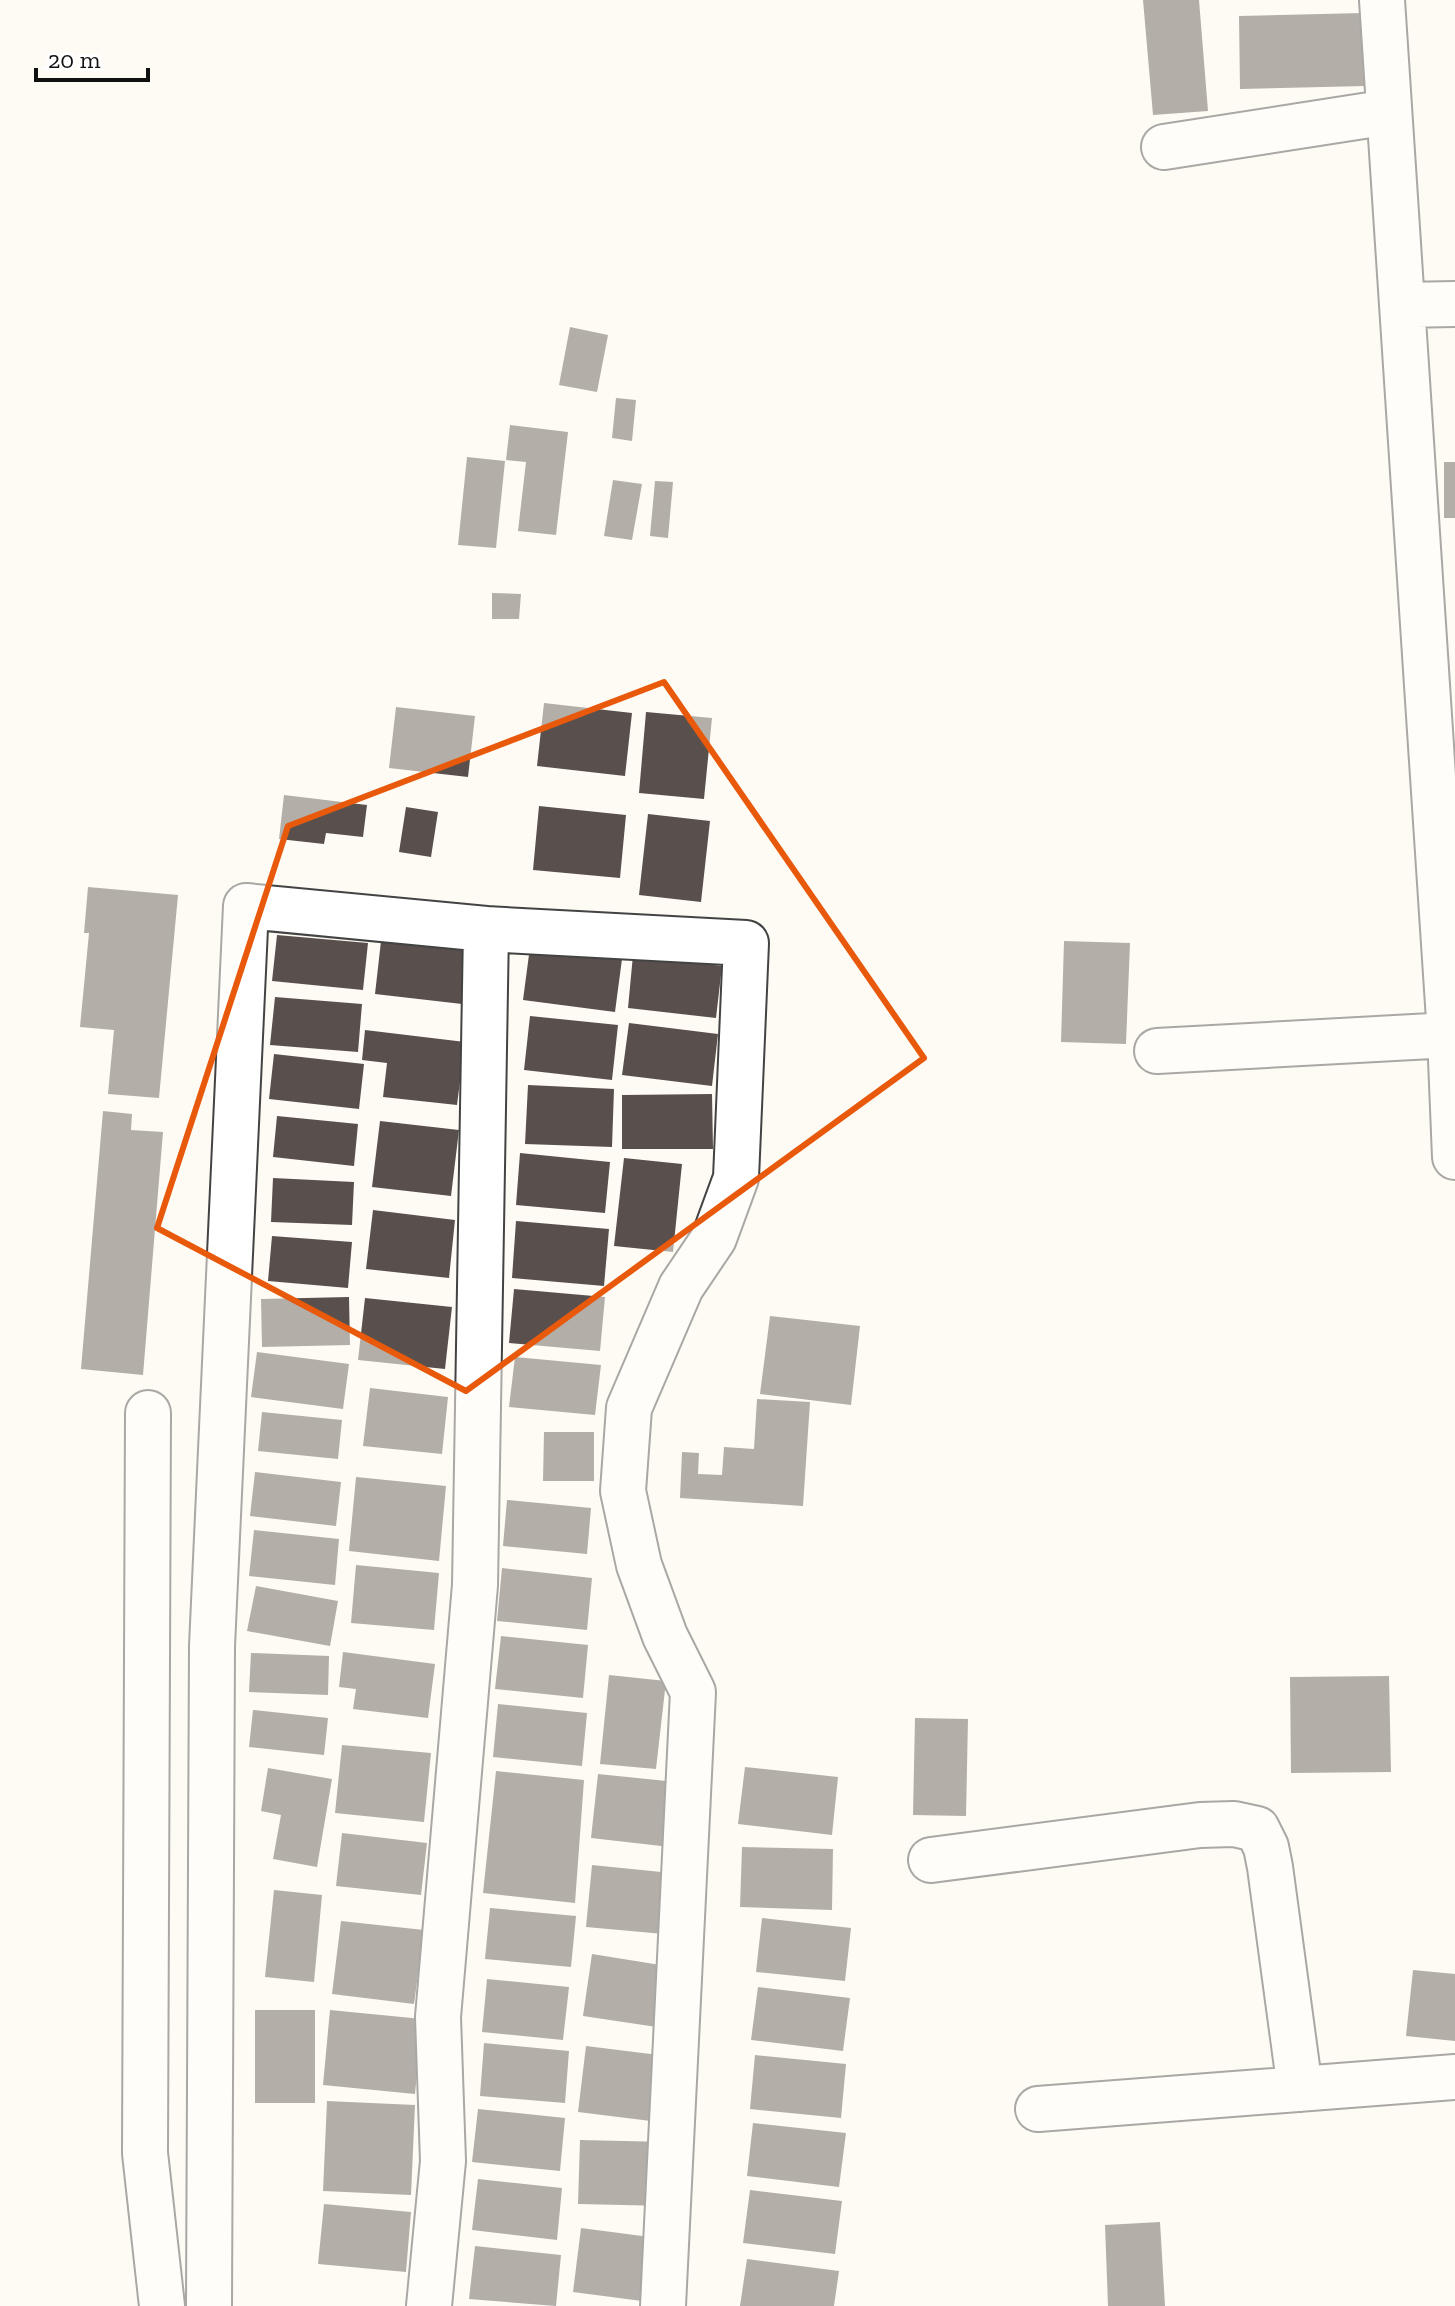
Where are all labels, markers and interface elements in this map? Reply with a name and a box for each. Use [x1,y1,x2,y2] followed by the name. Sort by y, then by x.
[36,32,148,82] scale bar
[48,45,101,74] text: 20 m

